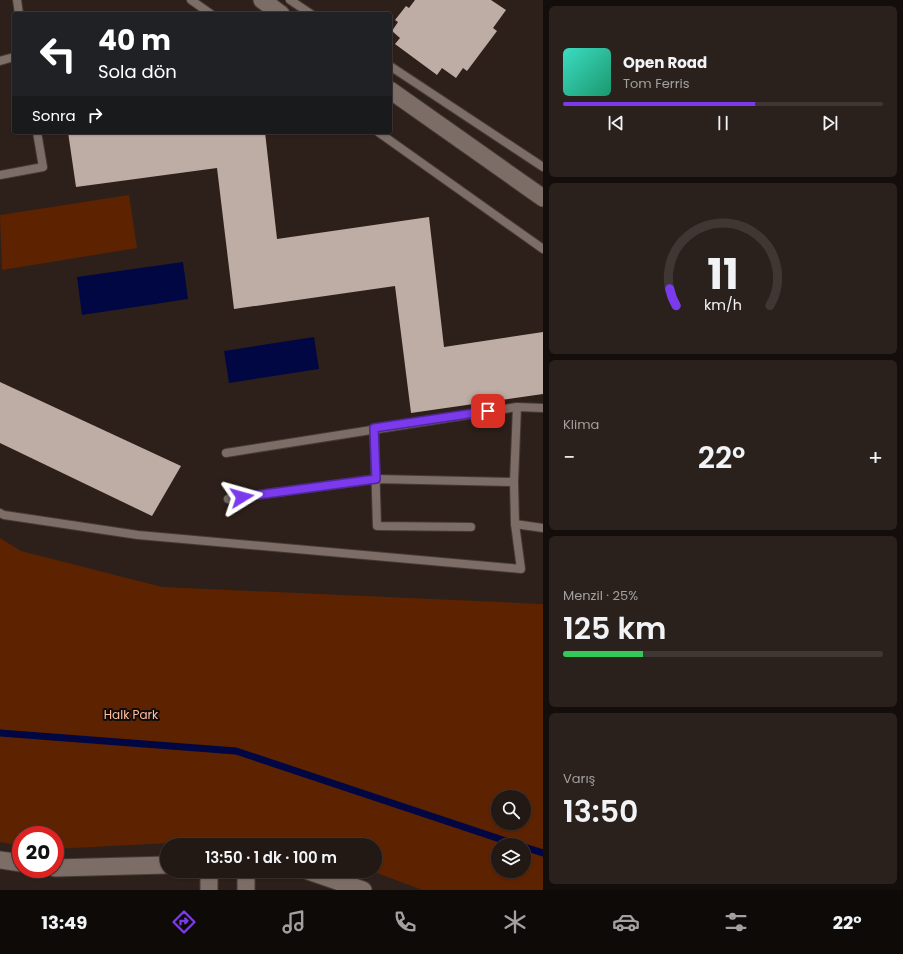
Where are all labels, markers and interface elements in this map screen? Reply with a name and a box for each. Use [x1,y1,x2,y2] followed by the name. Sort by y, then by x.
[98,21,171,60] text: 40 m
[32,28,84,80] icon: left
[623,52,707,73] text: Open Road
[98,59,177,84] text: Sola dön
[623,74,690,93] text: Tom Ferris
[84,104,106,126] icon: right
[32,105,76,126] text: Sonra
[605,112,627,134] icon: previous
[712,112,734,134] icon: pause
[819,112,841,134] icon: next
[707,245,739,304] text: 11
[704,295,742,315] text: km/h
[471,394,505,428] pin
[477,400,499,422] icon: arrive
[563,415,599,434] text: Klima
[698,436,745,479] text: 22°
[563,442,575,473] text: −
[868,442,883,473] text: +
[221,476,263,518] position arrow
[563,586,638,605] text: Menzil · 25%
[563,607,667,650] text: 125 km
[104,706,159,723] park label: Halk Park
[563,769,595,788] text: Varış
[491,790,531,878] map controls
[491,790,531,830] button: search
[563,790,638,833] text: 13:50
[12,826,64,878] speed limit sign: 20
[491,838,531,878] button: layers
[205,847,337,868] text: 13:50 · 1 dk · 100 m
[170,908,198,936] icon: directions
[280,908,308,936] icon: music
[391,908,419,936] icon: phone
[501,908,529,936] icon: climate
[612,908,640,936] icon: car
[722,908,750,936] icon: filters
[41,910,87,935] text: 13:49
[833,910,862,935] text: 22°

